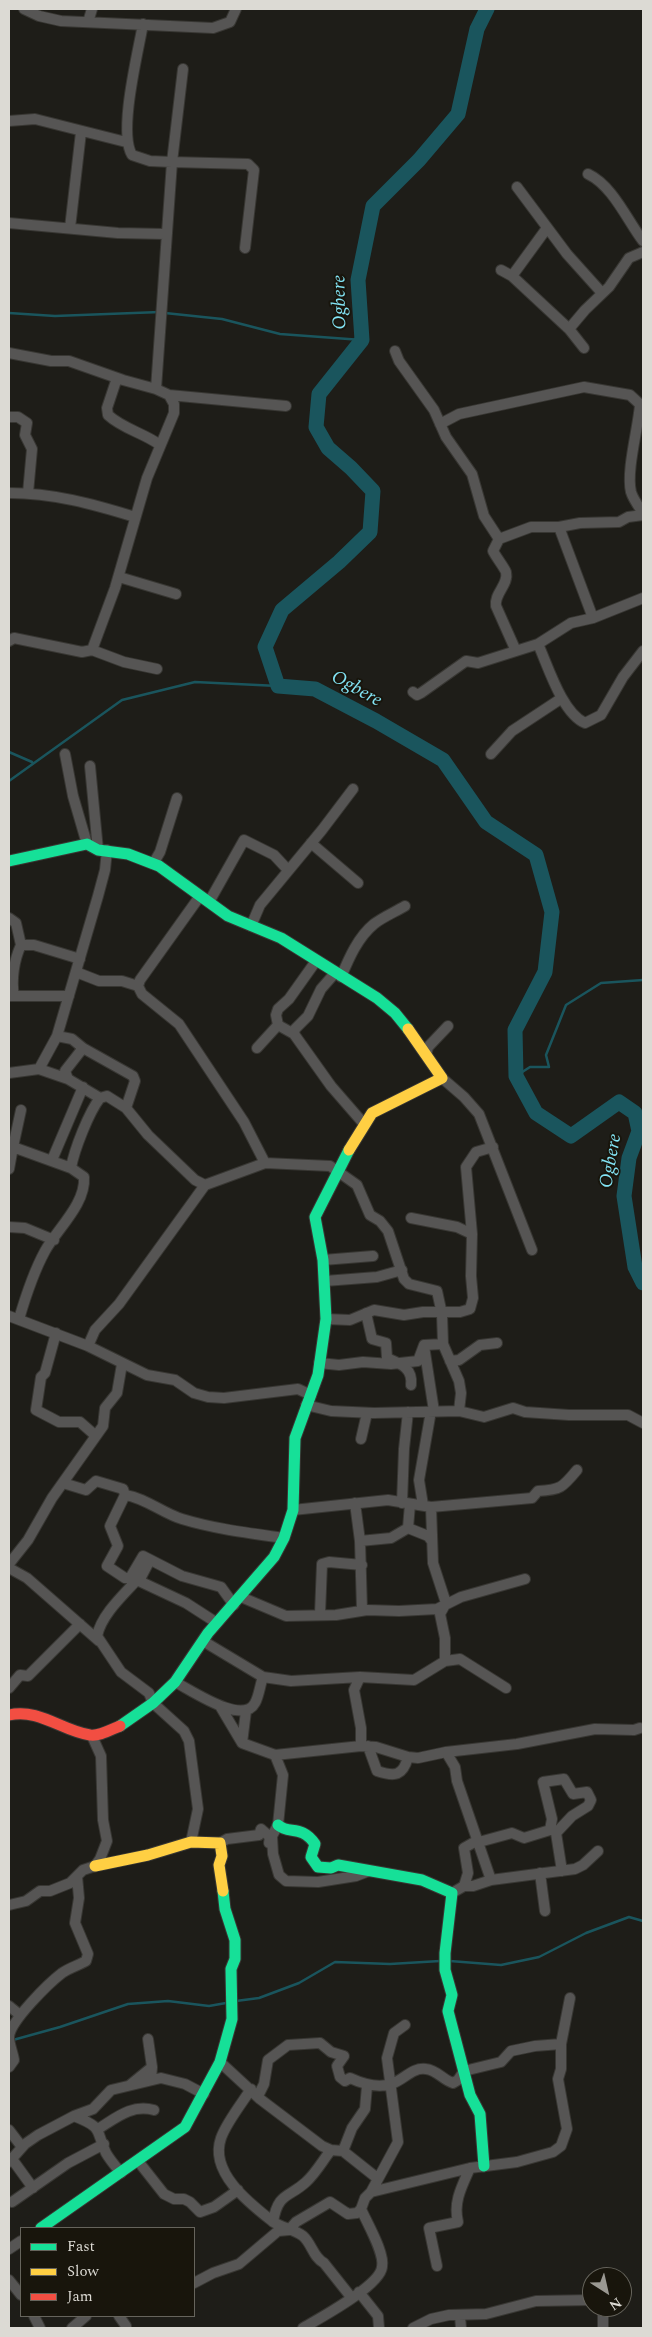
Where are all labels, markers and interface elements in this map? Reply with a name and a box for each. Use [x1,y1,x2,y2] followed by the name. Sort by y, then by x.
[329,274,353,330] water label: Ogbere
[326,667,386,713] water label: Ogbere
[596,1132,628,1190] water label: Ogbere
[20,2227,195,2317] legend
[67,2235,95,2258] text: Fast
[67,2260,99,2283] text: Slow
[582,2267,632,2317] north arrow
[67,2285,93,2308] text: Jam
[605,2292,626,2316] text: N

